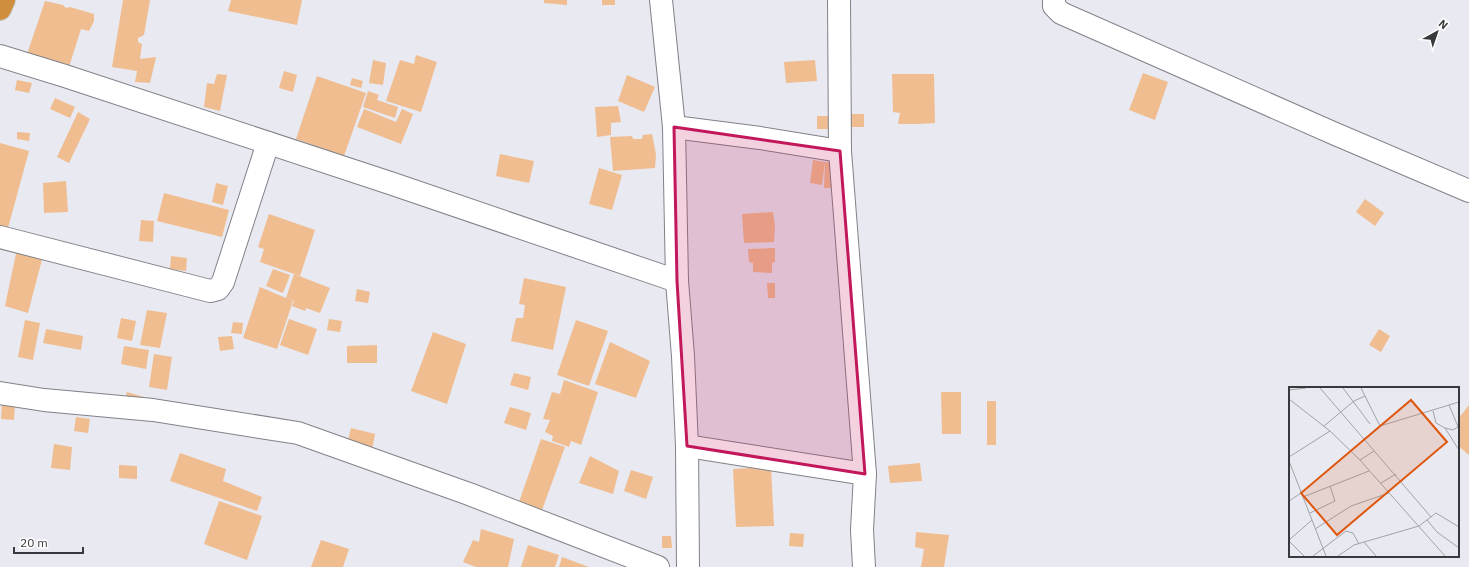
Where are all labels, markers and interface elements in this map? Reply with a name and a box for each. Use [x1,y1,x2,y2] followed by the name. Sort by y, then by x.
[1417,12,1457,52] north arrow
[1436,16,1451,32] text: N
[1289,387,1459,557] inset map
[14,529,83,555] scale bar
[20,535,48,550] text: 20 m

